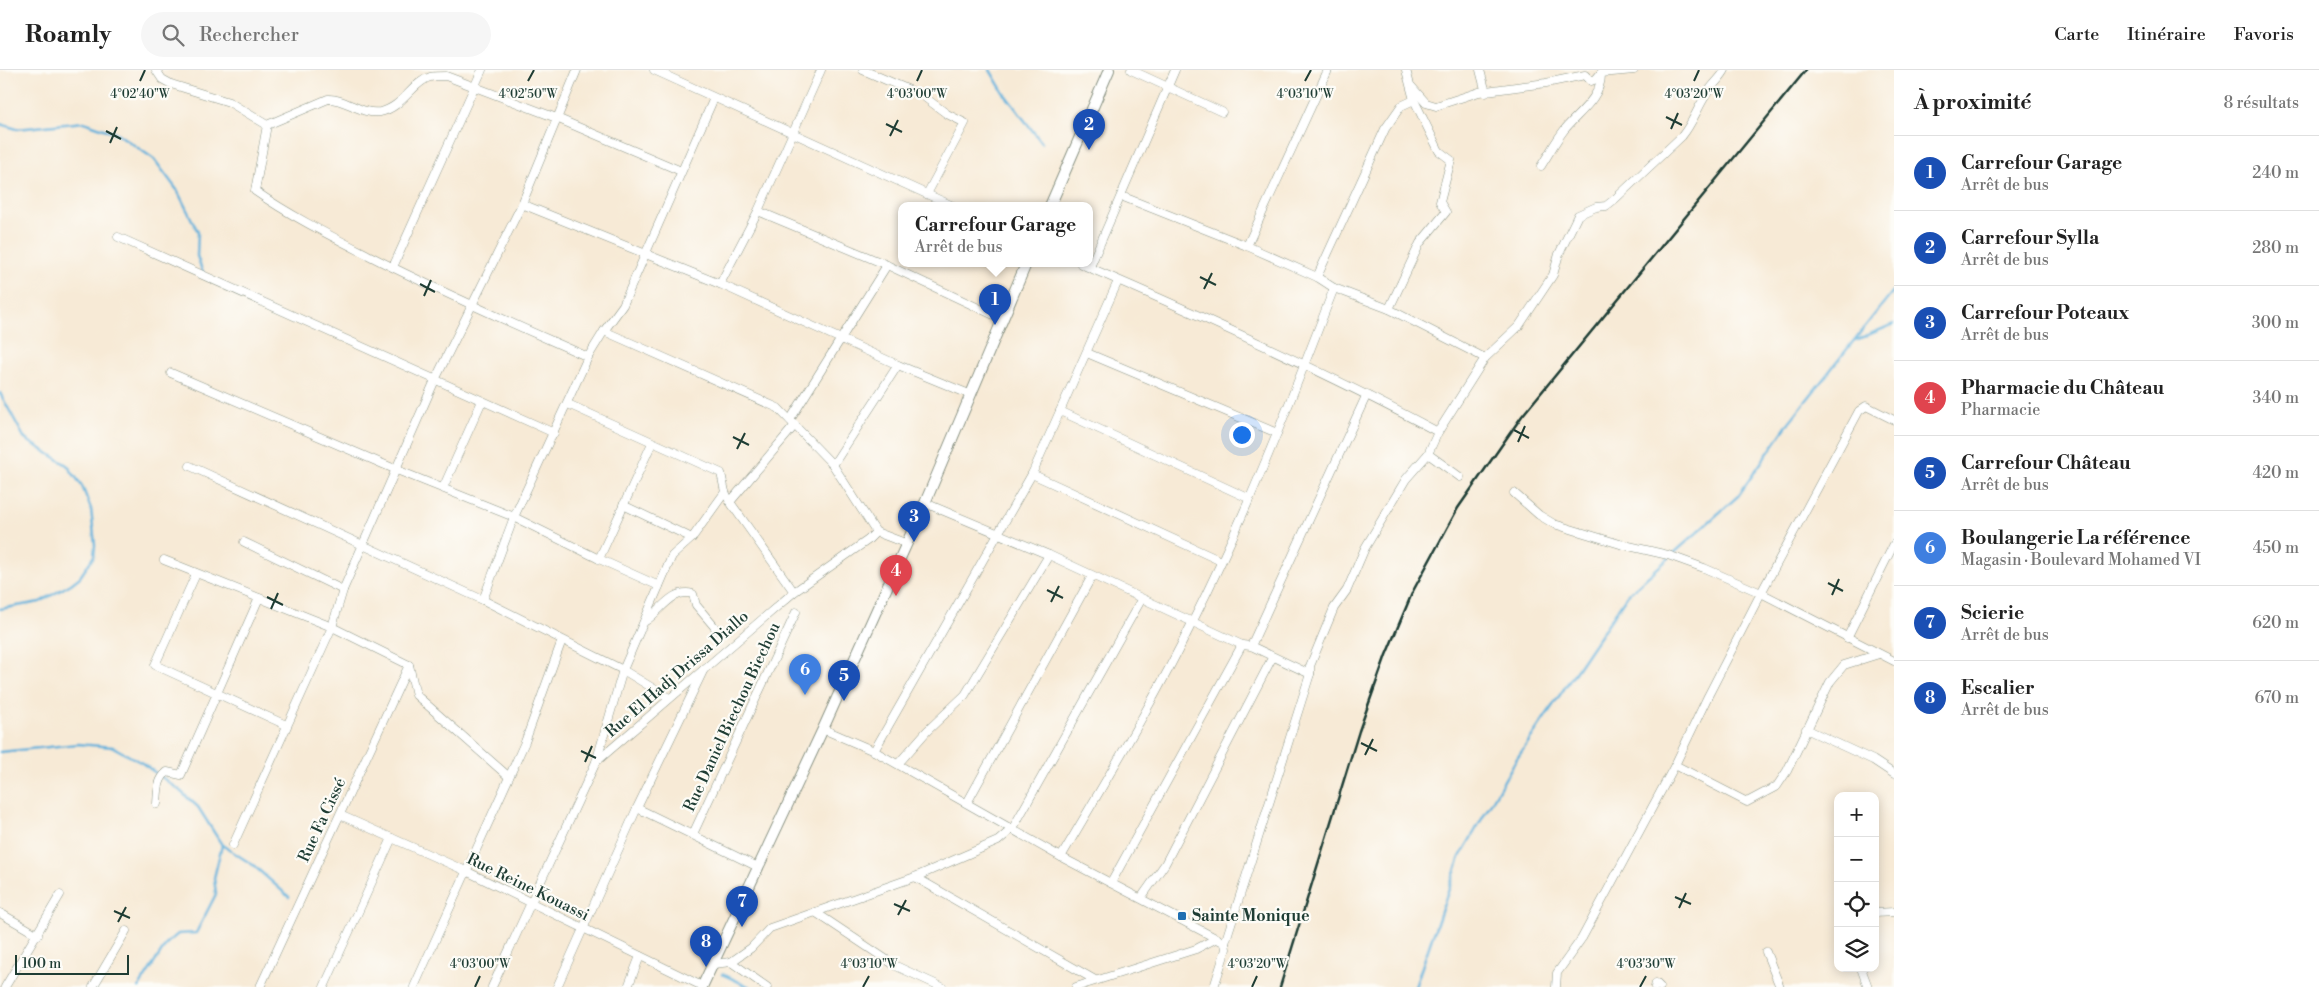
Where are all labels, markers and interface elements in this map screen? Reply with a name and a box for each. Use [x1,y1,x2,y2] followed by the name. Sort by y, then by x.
[141,12,491,57] search box
[25,20,111,50] text: Roamly
[159,21,187,49] icon: search
[199,23,299,47] text: Rechercher
[2054,23,2099,46] text: Carte
[2127,23,2206,46] text: Itinéraire
[2234,23,2294,46] text: Favoris
[110,87,171,102] text: 4°02'40"W
[499,87,559,102] text: 4°02'50"W
[887,87,948,102] text: 4°03'00"W
[1276,87,1335,102] text: 4°03'10"W
[1664,87,1725,102] text: 4°03'20"W
[1914,90,2031,116] text: À proximité
[2223,93,2299,113] text: 8 résultats
[1073,109,1105,150] pin: 2
[1961,151,2122,175] text: Carrefour Garage
[1926,163,1934,183] text: 1
[2252,163,2299,183] text: 240 m
[1961,175,2049,195] text: Arrêt de bus
[898,202,1093,267] popup
[915,213,1076,237] text: Carrefour Garage
[1961,226,2099,250] text: Carrefour Sylla
[915,237,1003,257] text: Arrêt de bus
[1925,238,1935,258] text: 2
[2252,238,2299,258] text: 280 m
[1961,250,2049,270] text: Arrêt de bus
[979,284,1011,325] pin: 1
[1961,301,2129,325] text: Carrefour Poteaux
[1925,313,1935,333] text: 3
[2252,313,2299,333] text: 300 m
[1961,325,2049,345] text: Arrêt de bus
[1961,376,2164,400] text: Pharmacie du Château
[1925,388,1935,408] text: 4
[2252,388,2299,408] text: 340 m
[1961,400,2040,420] text: Pharmacie
[1229,422,1255,448] your location
[1961,451,2131,475] text: Carrefour Château
[1925,463,1935,483] text: 5
[2252,463,2299,483] text: 420 m
[1961,475,2049,495] text: Arrêt de bus
[898,501,930,542] pin: 3
[1961,526,2190,550] text: Boulangerie La référence
[1925,538,1935,558] text: 6
[2253,538,2299,558] text: 450 m
[1961,550,2201,570] text: Magasin · Boulevard Mohamed VI
[880,555,912,596] pin: 4
[1961,601,2024,625] text: Scierie
[601,606,753,742] street label: Rue El Hadj Drissa Diallo
[1925,613,1935,633] text: 7
[2252,613,2299,633] text: 620 m
[679,619,785,815] street label: Rue Daniel Biechou Biechou
[1961,625,2049,645] text: Arrêt de bus
[789,654,821,695] pin: 6
[828,660,860,701] pin: 5
[1961,676,2035,700] text: Escalier
[1925,688,1935,708] text: 8
[2255,688,2299,708] text: 670 m
[1961,700,2049,720] text: Arrêt de bus
[294,775,350,865] street label: Rue Fa Cissé
[1834,792,1879,972] map controls
[1834,792,1879,837] button: +
[1834,837,1879,882] button: −
[463,849,593,925] street label: Rue Reine Kouassi
[1834,882,1879,927] button: locate
[726,886,758,927] pin: 7
[1192,906,1310,926] place label: Sainte Monique
[1176,910,1188,922] marker: Sainte Monique
[690,926,722,967] pin: 8
[1834,927,1879,972] button: layers
[15,952,129,975] scale bar
[22,955,61,973] text: 100 m
[450,957,511,972] text: 4°03'00"W
[840,957,899,972] text: 4°03'10"W
[1227,957,1288,972] text: 4°03'20"W
[1617,957,1677,972] text: 4°03'30"W

